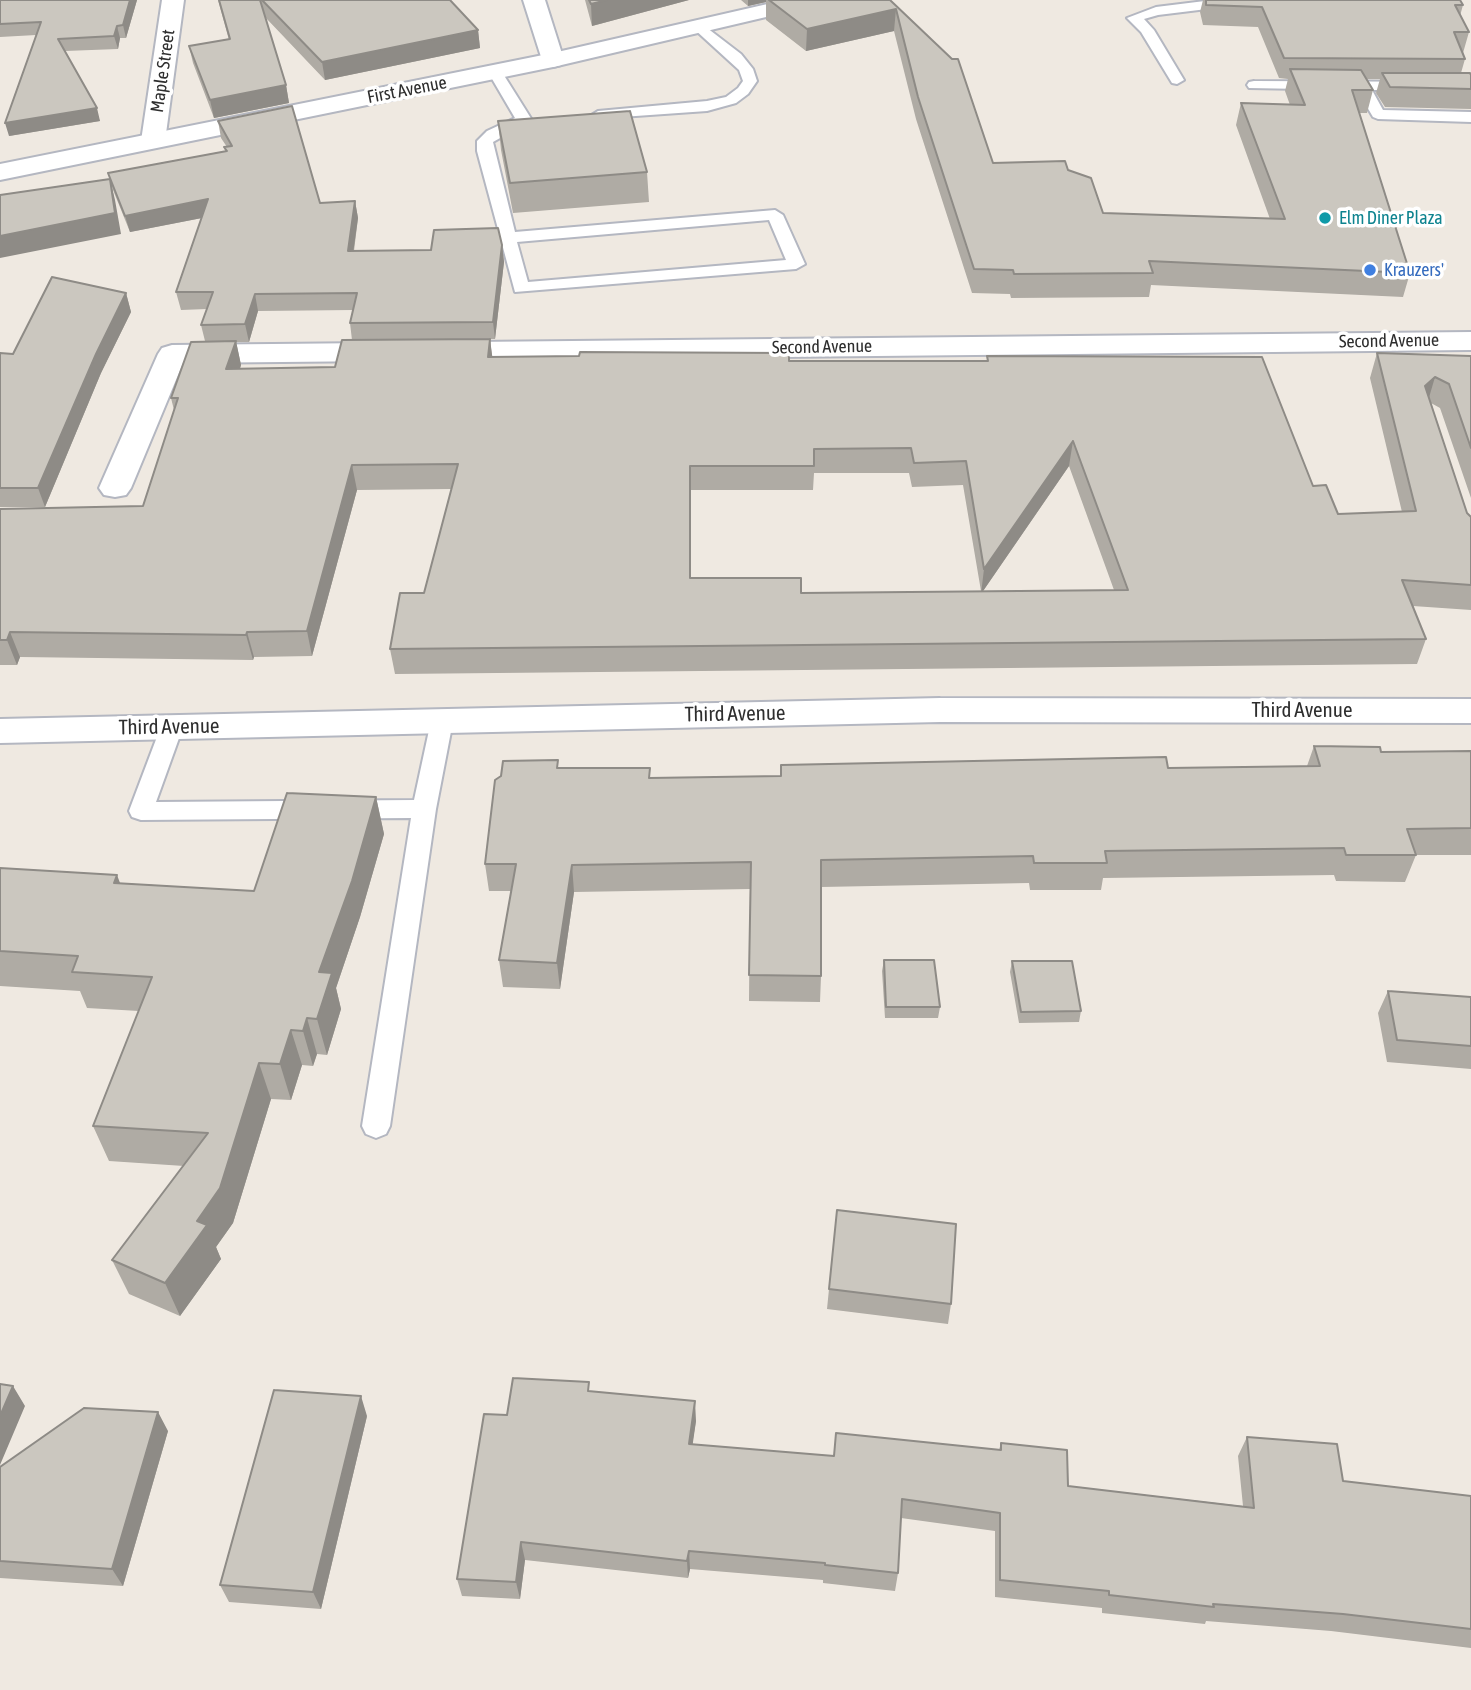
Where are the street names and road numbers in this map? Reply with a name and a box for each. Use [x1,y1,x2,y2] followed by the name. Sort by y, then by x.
[146,28,180,114] street label: Maple Street
[365,72,449,108] street label: First Avenue
[1339,329,1439,353] street label: Second Avenue
[772,335,872,359] street label: Second Avenue
[1252,697,1352,723] street label: Third Avenue
[684,701,786,727] street label: Third Avenue
[118,714,220,740] street label: Third Avenue

